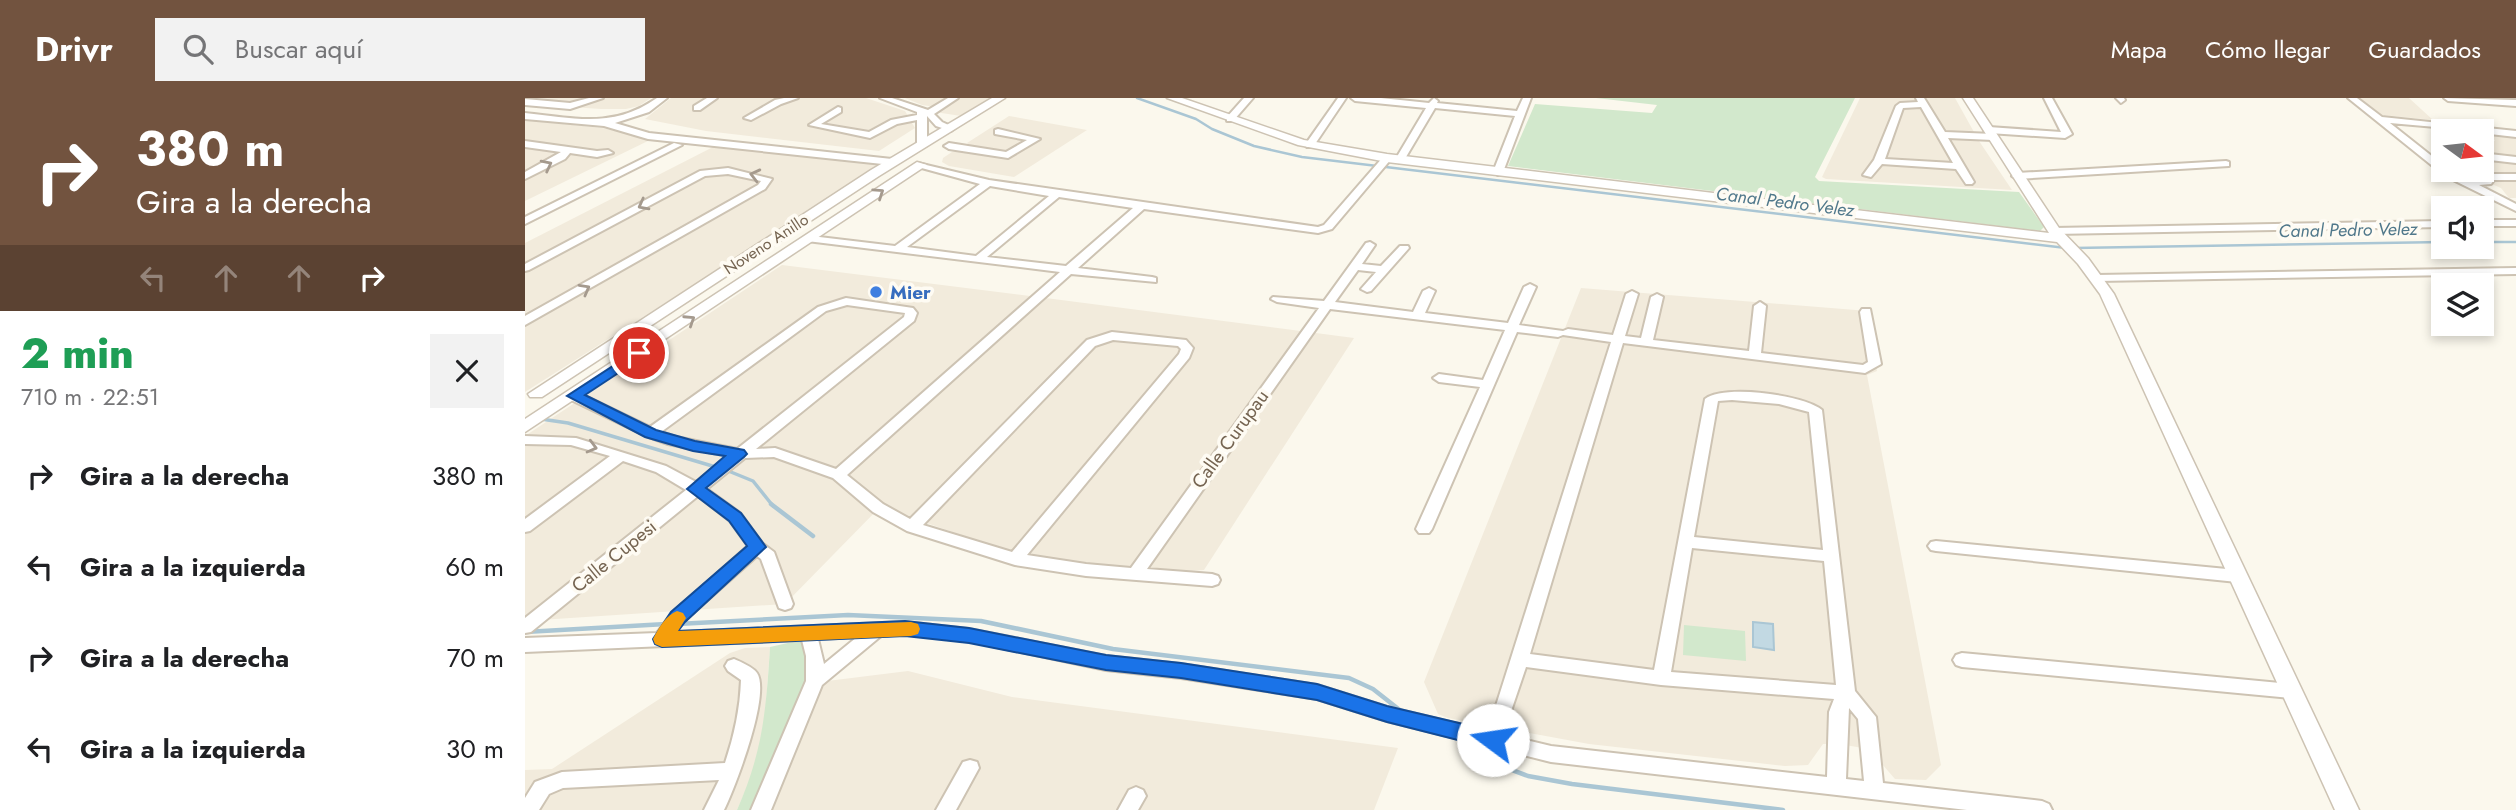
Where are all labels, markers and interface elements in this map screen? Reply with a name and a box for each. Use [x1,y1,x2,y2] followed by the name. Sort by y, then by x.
[155,18,645,81] search box
[35,26,113,73] text: Drivr
[179,30,217,68] icon: search
[235,30,363,68] text: Buscar aquí
[2111,32,2167,67] text: Mapa
[2205,32,2330,67] text: Cómo llegar
[2368,32,2481,67] text: Guardados
[136,114,284,184] text: 380 m
[2431,119,2494,182] north arrow
[2431,119,2494,336] map controls
[21,126,112,217] icon: right
[540,159,552,173] one-way arrow
[749,169,761,183] one-way arrow
[136,179,372,225] text: Gira a la derecha
[1714,181,1857,223] water label: Canal Pedro Velez
[871,189,884,202] one-way arrow
[2431,196,2494,259] button: sound
[637,197,650,211] one-way arrow
[719,208,813,280] street label: Noveno Anillo
[2278,216,2419,244] water label: Canal Pedro Velez
[134,259,172,297] icon: left
[207,259,245,297] icon: ahead
[280,259,318,297] icon: ahead
[353,259,391,297] icon: right
[2431,273,2494,336] button: layers
[890,279,931,306] place label: Mier
[578,284,590,297] one-way arrow
[868,284,884,300] marker: Mier
[682,315,695,328] one-way arrow
[21,323,134,384] text: 2 min
[609,323,669,383] pin
[430,334,504,408] button: close
[620,334,658,372] icon: arrive
[21,380,159,414] text: 710 m · 22:51
[1185,384,1275,494] street label: Calle Curupau
[586,439,598,454] one-way arrow
[21,457,59,495] icon: right
[80,457,289,495] text: Gira a la derecha
[432,457,504,495] text: 380 m
[566,513,662,599] street label: Calle Cupesi
[21,548,59,586] icon: left
[80,548,306,586] text: Gira a la izquierda
[445,548,504,586] text: 60 m
[21,639,59,677] icon: right
[80,639,289,677] text: Gira a la derecha
[447,639,504,677] text: 70 m
[1456,703,1530,777] position arrow
[21,730,59,768] icon: left
[80,730,306,768] text: Gira a la izquierda
[446,730,504,768] text: 30 m

